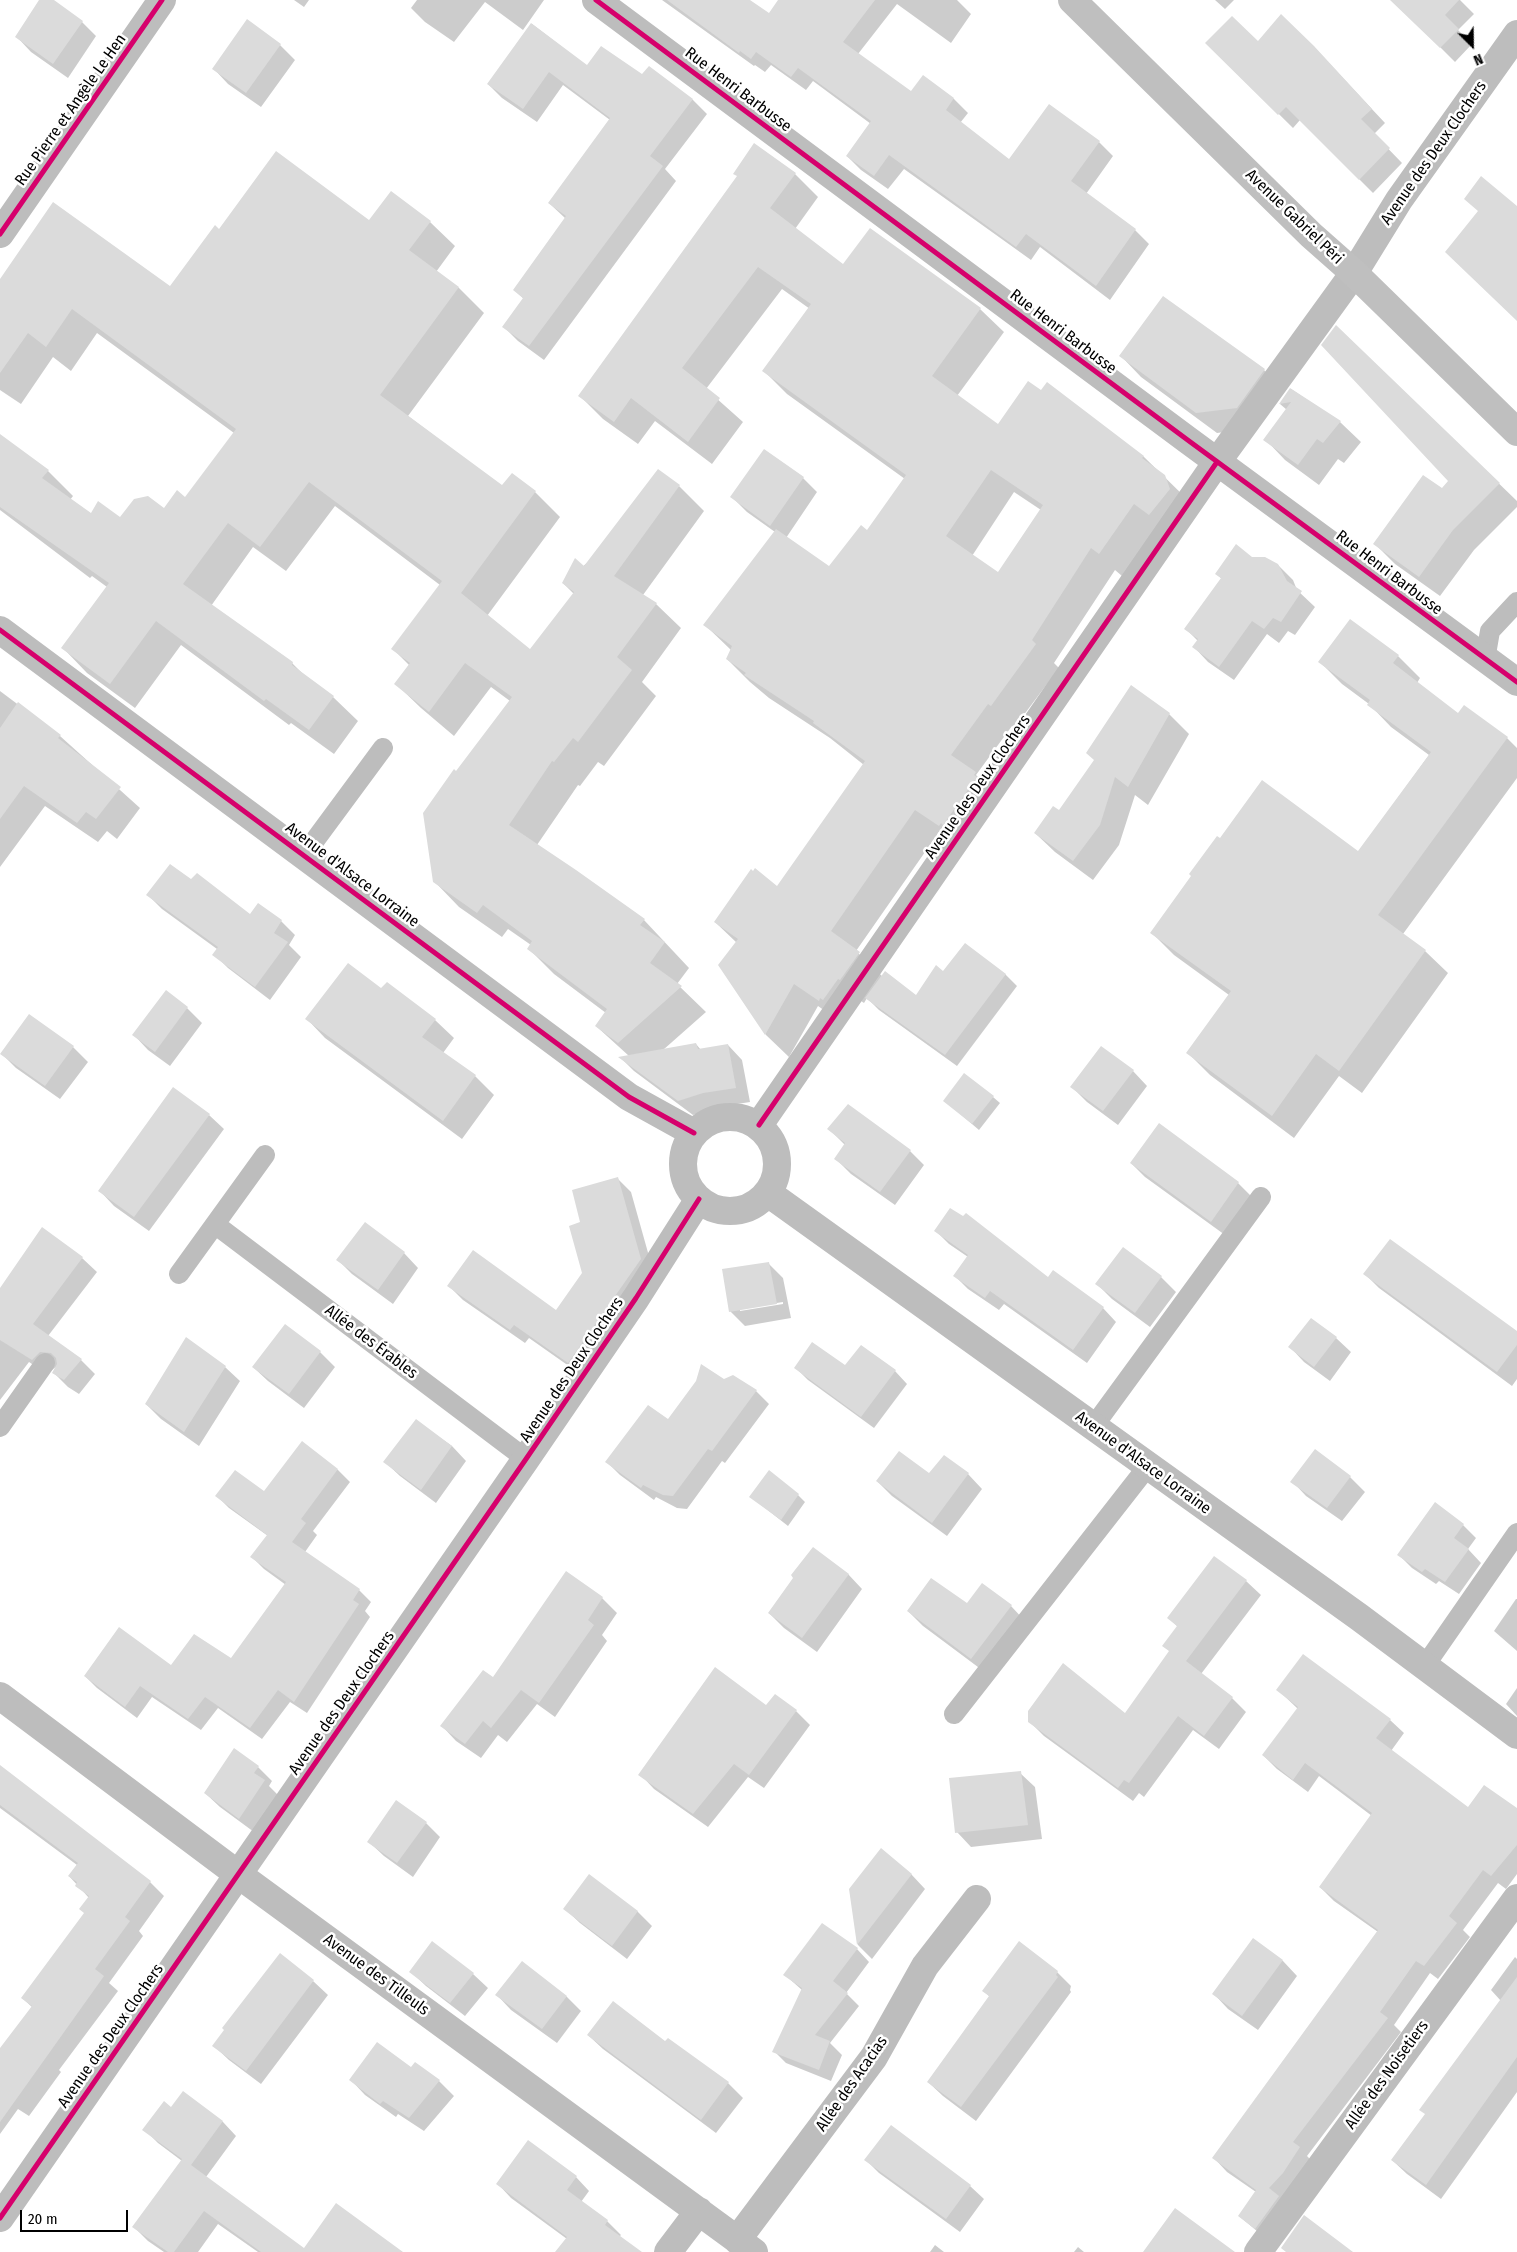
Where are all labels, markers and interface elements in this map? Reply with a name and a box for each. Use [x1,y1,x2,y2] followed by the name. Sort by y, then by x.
[1447,20,1497,70] north arrow
[11,31,131,189] street label: Rue Pierre et Angèle Le Hen
[681,44,795,136] street label: Rue Henri Barbusse
[1471,50,1485,69] text: N
[1377,77,1491,229] street label: Avenue des Deux Clochers
[1241,166,1347,268] street label: Avenue Gabriel Péri
[1006,286,1120,378] street label: Rue Henri Barbusse
[1332,527,1446,619] street label: Rue Henri Barbusse
[921,711,1035,863] street label: Avenue des Deux Clochers
[281,818,423,932] street label: Avenue d'Alsace Lorraine
[516,1294,628,1446] street label: Avenue des Deux Clochers
[321,1301,421,1383] street label: Allée des Érables
[1072,1407,1214,1519] street label: Avenue d'Alsace Lorraine
[285,1627,399,1779] street label: Avenue des Deux Clochers
[319,1930,433,2020] street label: Avenue des Tilleuls
[54,1960,168,2112] street label: Avenue des Deux Clochers
[1341,2017,1433,2133] street label: Allée des Noisetiers
[812,2033,892,2135] street label: Allée des Acacias
[22,2200,130,2232] scale bar
[28,2210,58,2228] text: 20 m

